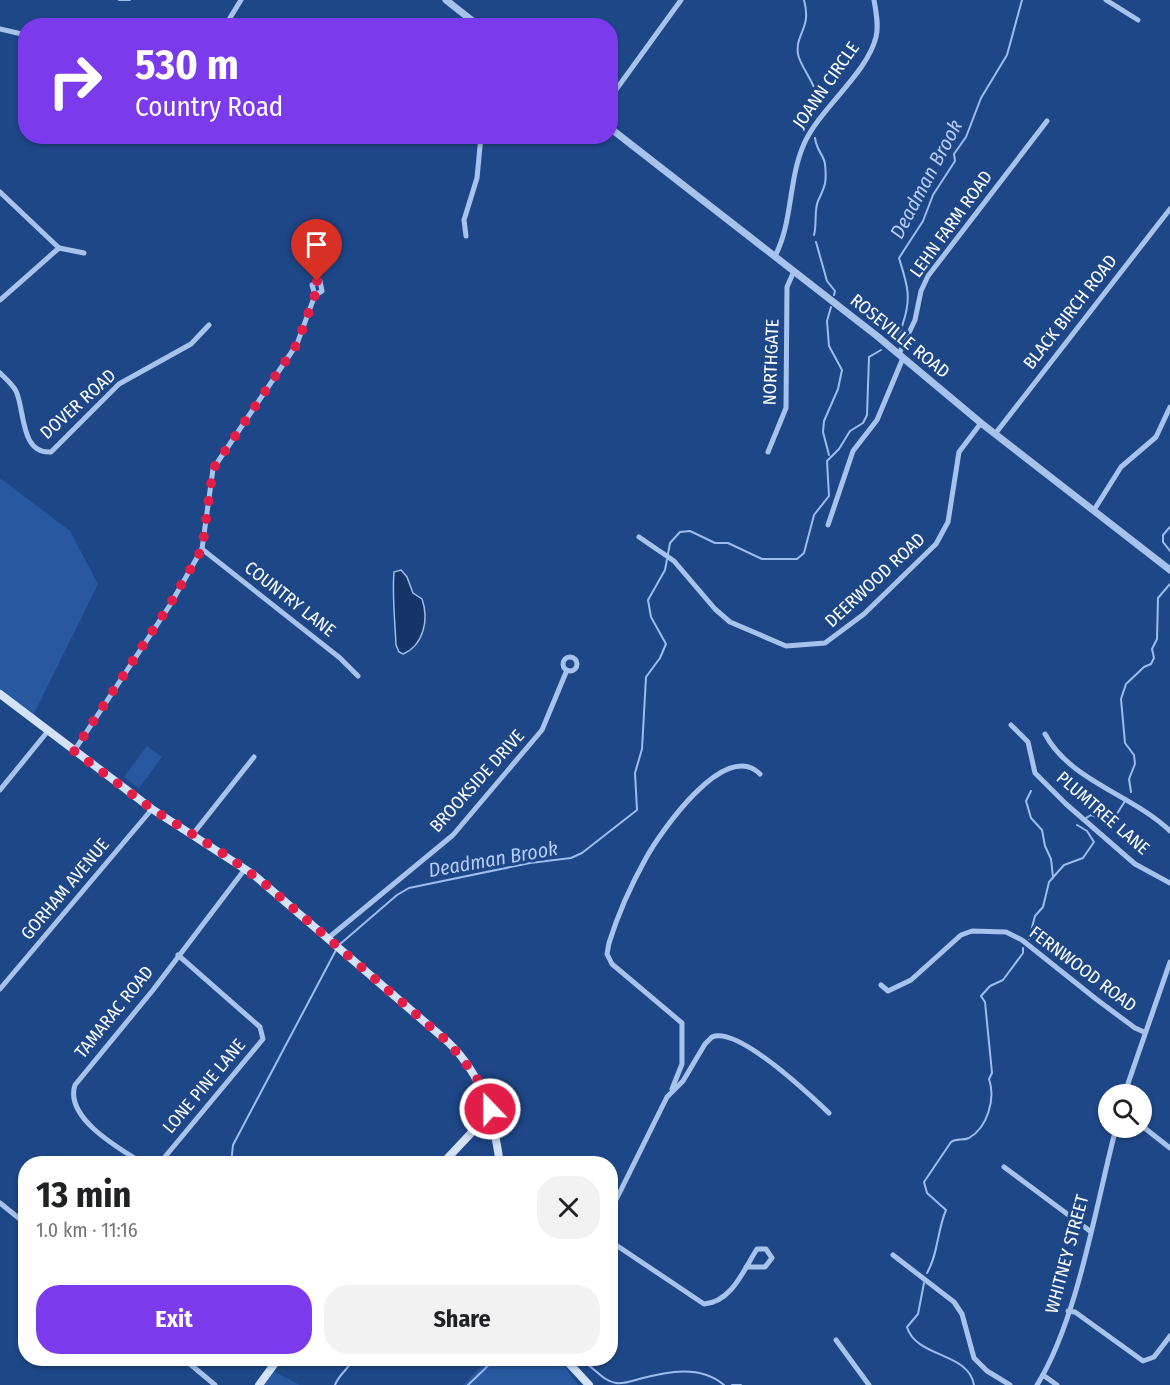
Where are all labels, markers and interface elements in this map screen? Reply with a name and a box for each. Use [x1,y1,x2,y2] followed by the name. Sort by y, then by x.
[788,37,864,133] street label: JOANN CIRCLE
[135,40,239,90] text: 530 m
[36,42,114,120] icon: right
[135,91,283,123] text: Country Road
[885,115,967,242] water label: Deadman Brook
[905,166,997,282] street label: LEHN FARM ROAD
[291,219,342,281] pin
[300,228,333,261] icon: arrive
[1018,250,1122,374] street label: BLACK BIRCH ROAD
[846,289,954,383] street label: ROSEVILLE ROAD
[758,318,784,406] street label: NORTHGATE
[36,364,120,444] street label: DOVER ROAD
[820,528,930,632] street label: DEERWOOD ROAD
[240,557,340,641] street label: COUNTRY LANE
[425,725,529,837] street label: BROOKSIDE DRIVE
[1052,767,1154,859] street label: PLUMTREE LANE
[16,834,114,944] street label: GORHAM AVENUE
[426,836,560,882] water label: Deadman Brook
[1025,922,1141,1016] street label: FERNWOOD ROAD
[70,961,158,1063] street label: TAMARAC ROAD
[158,1034,250,1138] street label: LONE PINE LANE
[458,1077,522,1141] position arrow
[1098,1084,1152,1138] map controls
[1098,1084,1152,1138] button: search
[36,1173,131,1217] text: 13 min
[537,1176,600,1239] button: close
[1041,1192,1094,1316] street label: WHITNEY STREET
[36,1218,138,1242] text: 1.0 km · 11:16
[36,1285,312,1354] button: Exit
[324,1285,600,1354] button: Share

